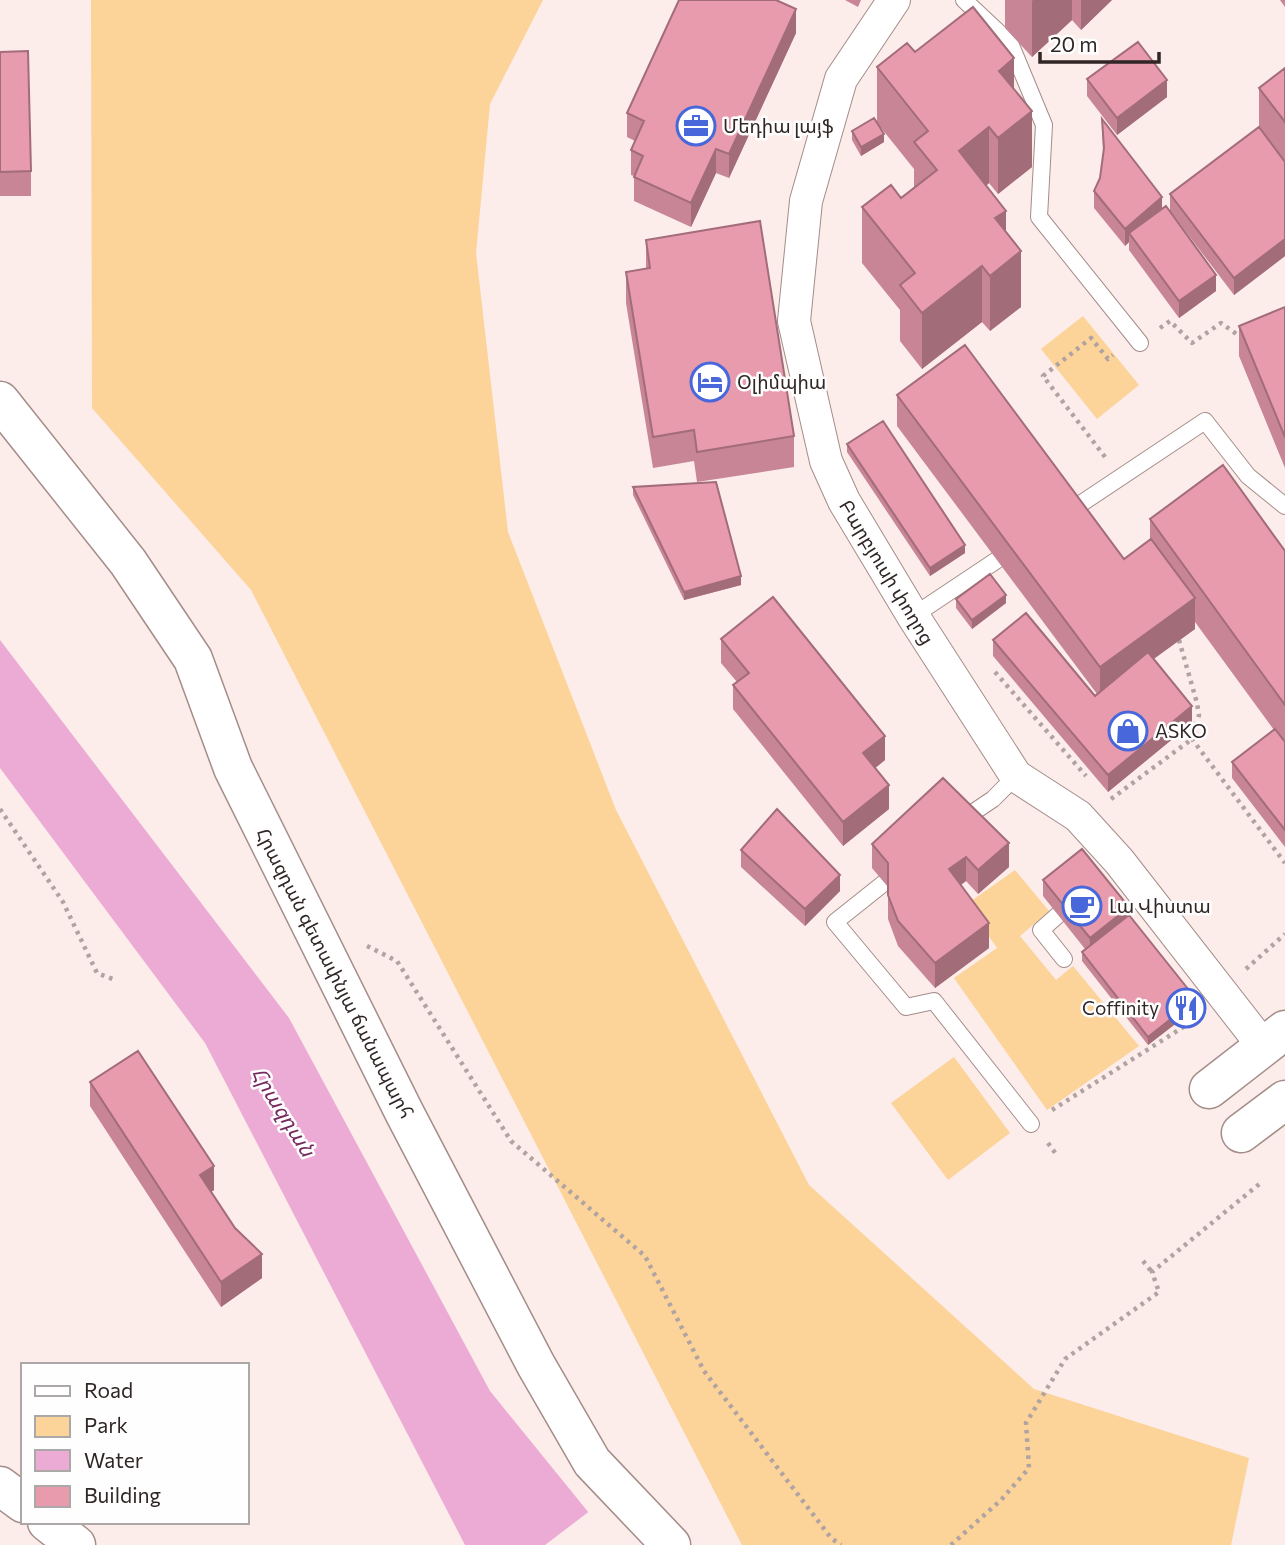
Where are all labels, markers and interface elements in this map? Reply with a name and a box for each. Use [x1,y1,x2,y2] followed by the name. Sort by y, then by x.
[1040,21,1159,65] scale bar
[1050,31,1098,56] text: 20 m
[675,105,717,147] office icon: Մեդիա լայֆ
[723,114,834,138] place label: Մեդիա լայֆ
[689,361,731,403] hotel icon: Օլիմպիա
[737,370,826,394] place label: Օլիմպիա
[834,495,940,649] street label: Բարբյուսի փողոց
[1107,710,1149,752] shop icon: ASKO
[1155,719,1207,742] place label: ASKO
[252,824,418,1122] street label: Հրազդան գետափնյա ճանապարհ
[1061,885,1103,927] cafe icon: Լա Վիստա
[1109,894,1211,918] place label: Լա Վիստա
[1165,987,1207,1029] restaurant icon: Coffinity
[1082,996,1159,1019] place label: Coffinity
[246,1063,320,1161] water label: Հրազդան
[21,1363,248,1524] legend
[84,1377,133,1402] text: Road
[84,1412,128,1437] text: Park
[84,1447,143,1472] text: Water
[84,1482,161,1507] text: Building

